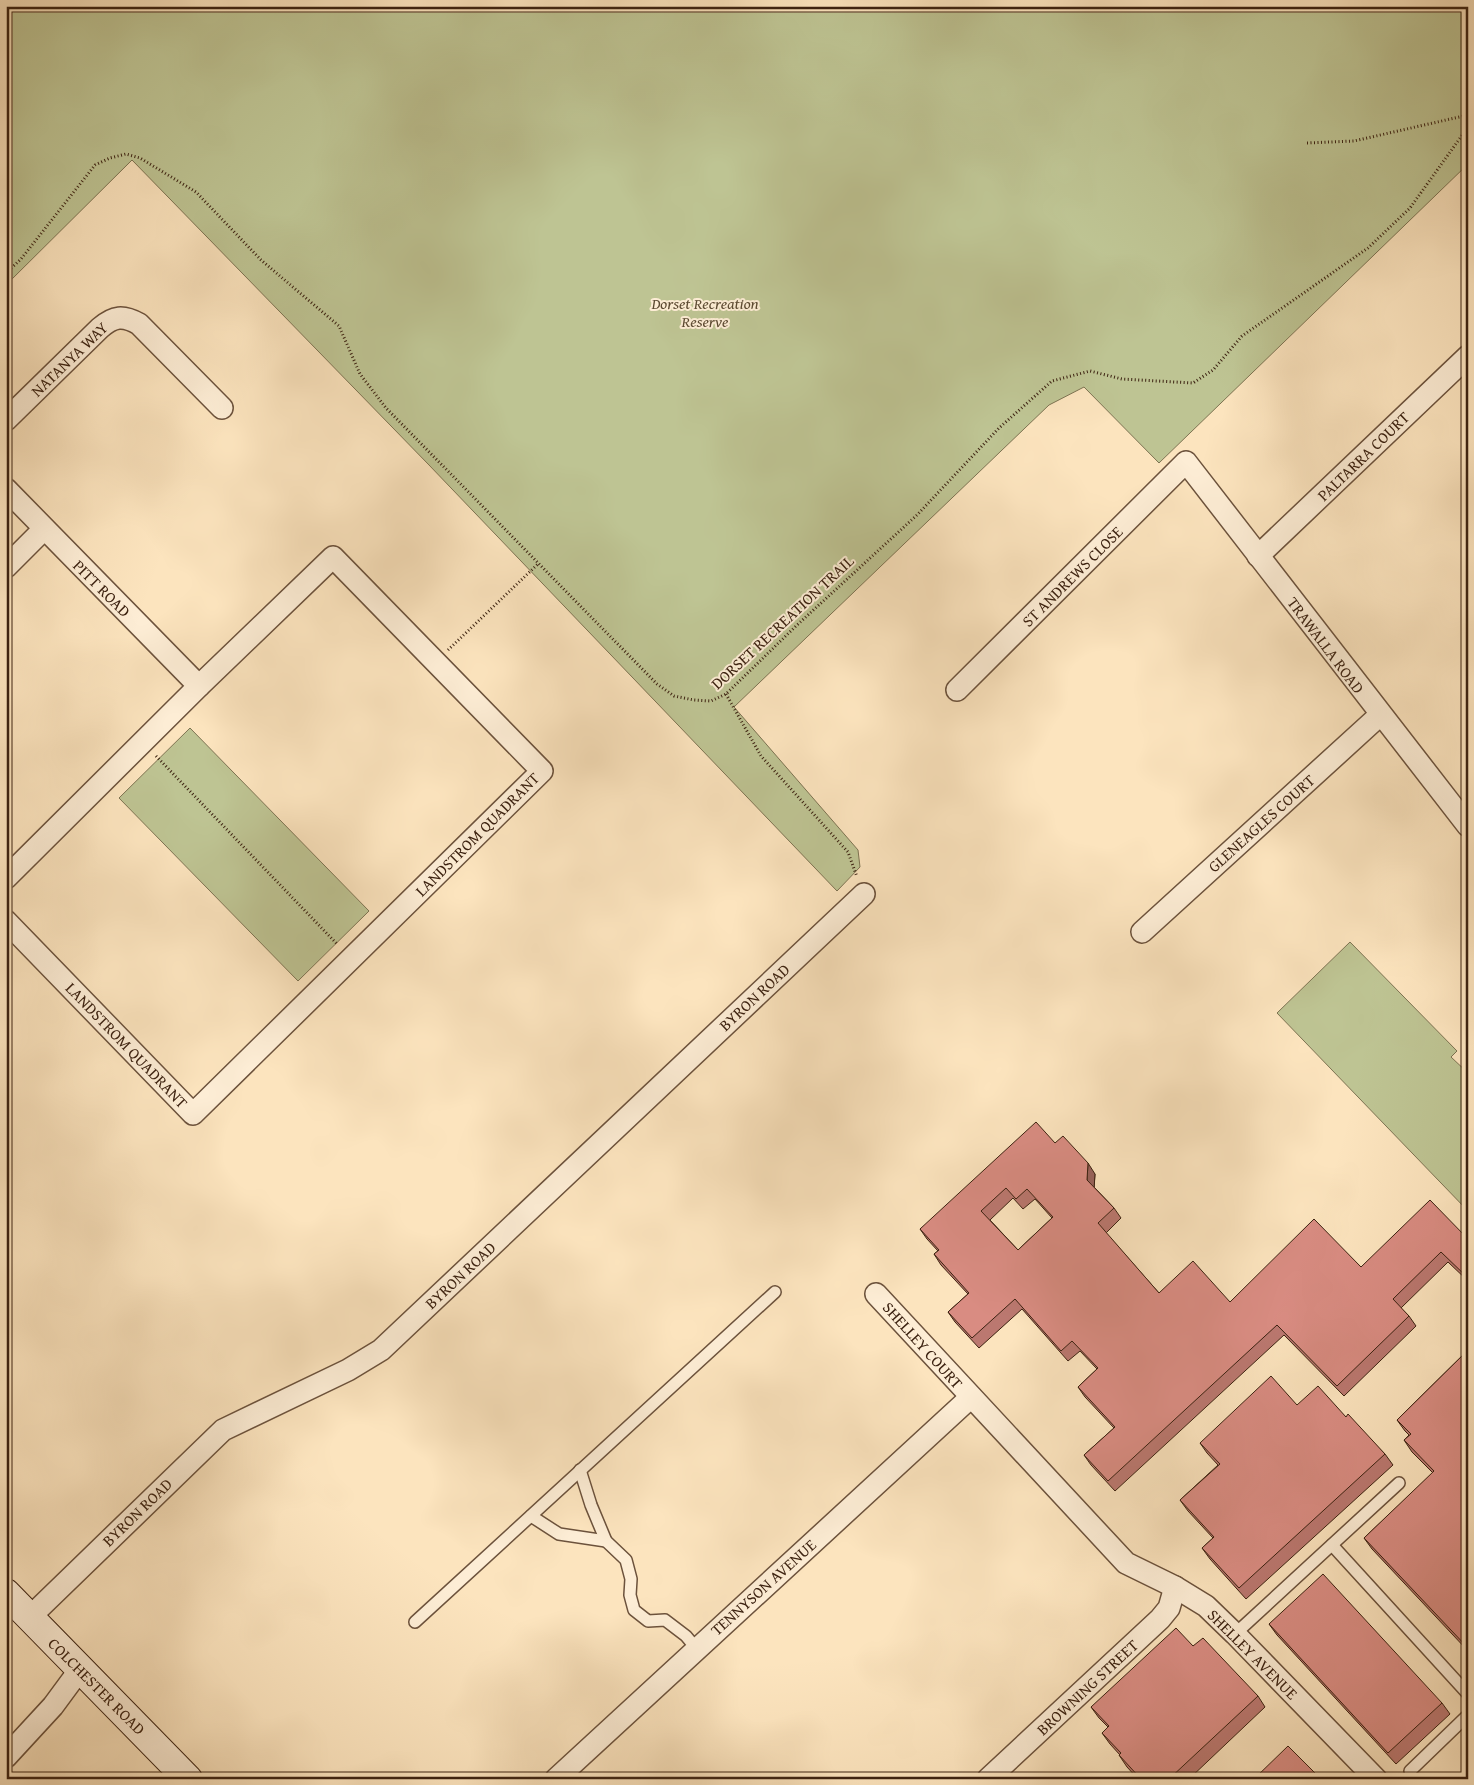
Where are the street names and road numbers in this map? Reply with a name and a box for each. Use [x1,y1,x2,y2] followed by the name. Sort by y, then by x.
[25,316,113,402] street label: NATANYA WAY
[1311,406,1415,506] street label: PALTARRA COURT
[1016,520,1128,632] street label: ST ANDREWS CLOSE
[705,549,859,695] street label: DORSET RECREATION TRAIL
[68,554,136,622] street label: PITT ROAD
[1282,592,1371,699] street label: TRAWALLA ROAD
[409,766,545,902] street label: LANDSTROM QUADRANT
[1202,768,1320,878] street label: GLENEAGLES COURT
[713,958,795,1036] street label: BYRON ROAD
[60,976,194,1114] street label: LANDSTROM QUADRANT
[419,1236,501,1314] street label: BYRON ROAD
[877,1296,969,1394] street label: SHELLEY COURT
[96,1472,178,1552] street label: BYRON ROAD
[705,1533,821,1641] street label: TENNYSON AVENUE
[1202,1603,1304,1705] street label: SHELLEY AVENUE
[43,1632,151,1740] street label: COLCHESTER ROAD
[1031,1633,1143,1741] street label: BROWNING STREET

